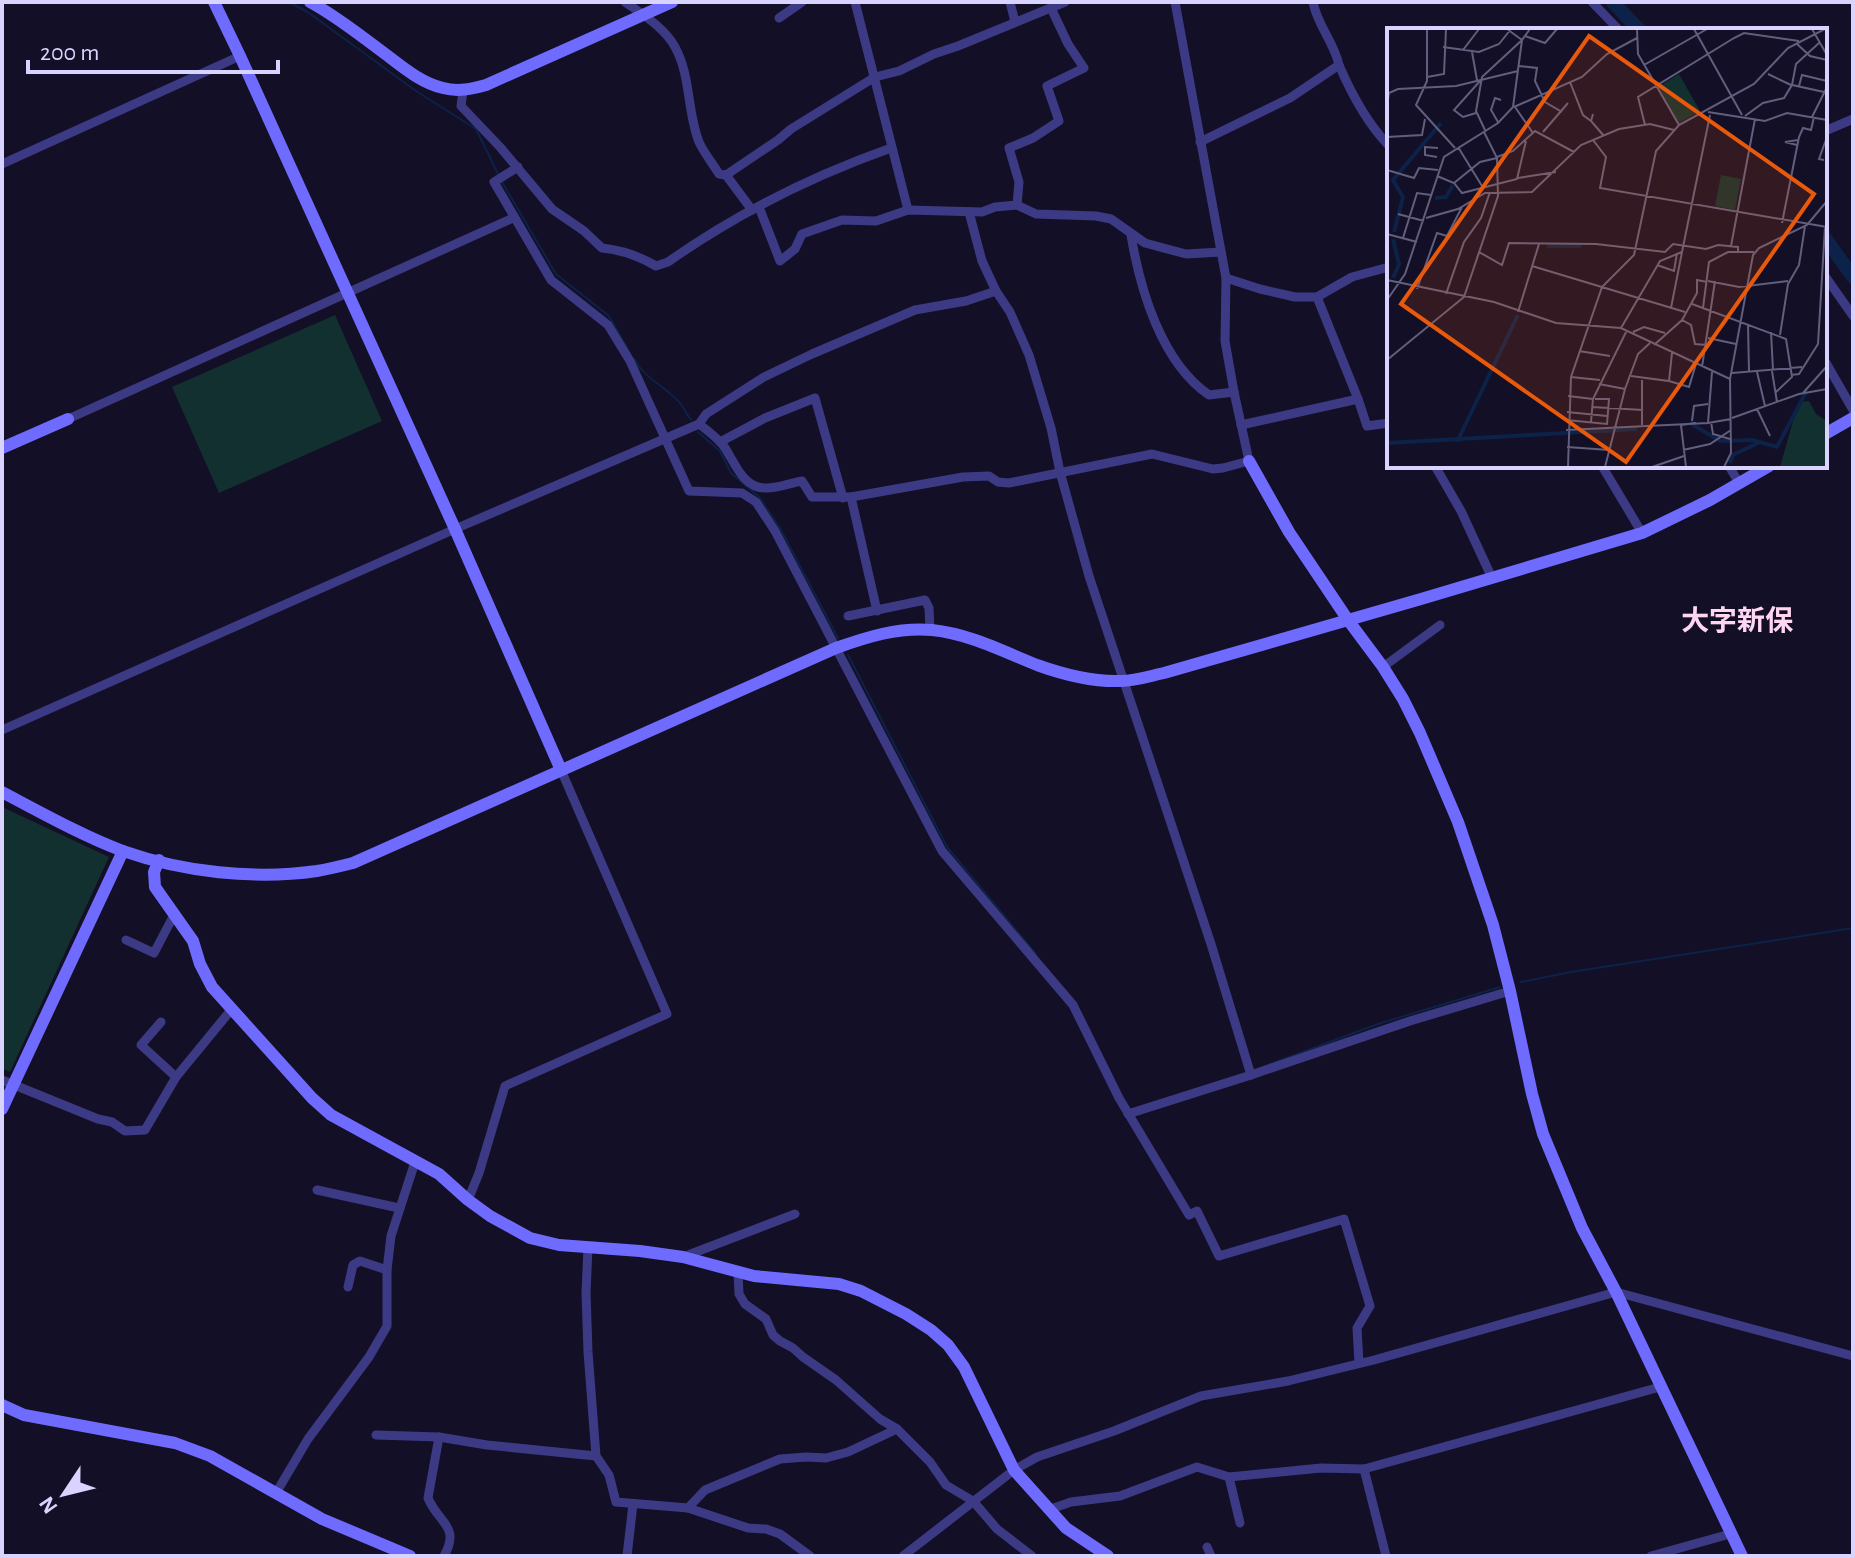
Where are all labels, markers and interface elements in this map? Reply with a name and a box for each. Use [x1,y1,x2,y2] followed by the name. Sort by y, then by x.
[28,24,278,74] scale bar
[1387,28,1827,468] inset map
[40,41,99,65] text: 200 m
[1681,606,1794,636] district label: 大字新保
[24,1454,104,1534] north arrow
[35,1492,62,1517] text: N

